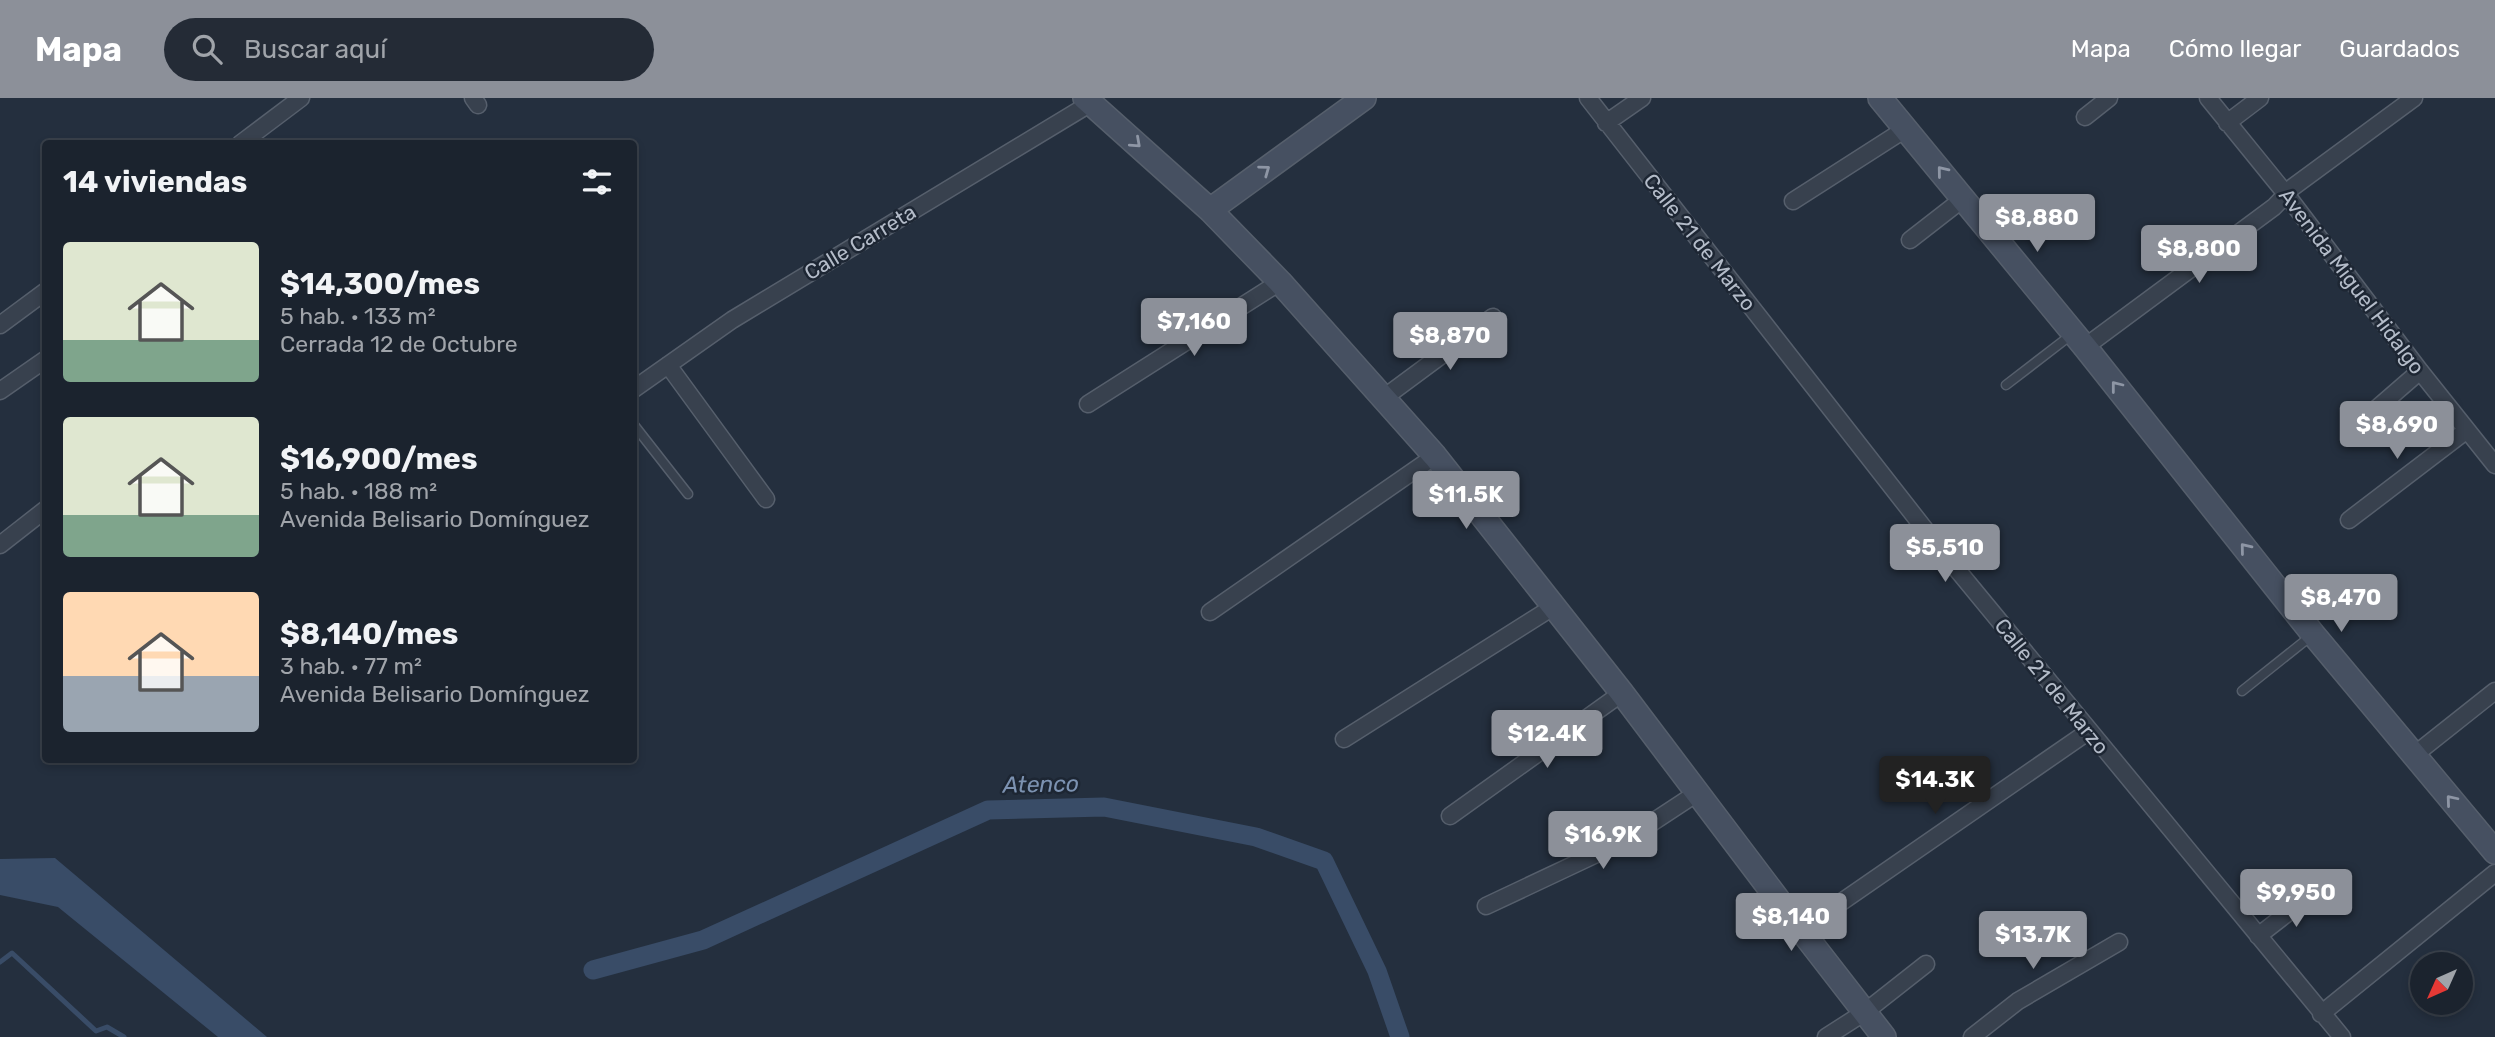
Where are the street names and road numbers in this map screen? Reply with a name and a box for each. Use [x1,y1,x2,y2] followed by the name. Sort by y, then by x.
[1639,168,1761,316] street label: Calle 21 de Marzo
[2274,183,2430,379] street label: Avenida Miguel Hidalgo
[800,199,920,285] street label: Calle Carreta
[1990,613,2114,759] street label: Calle 21 de Marzo

